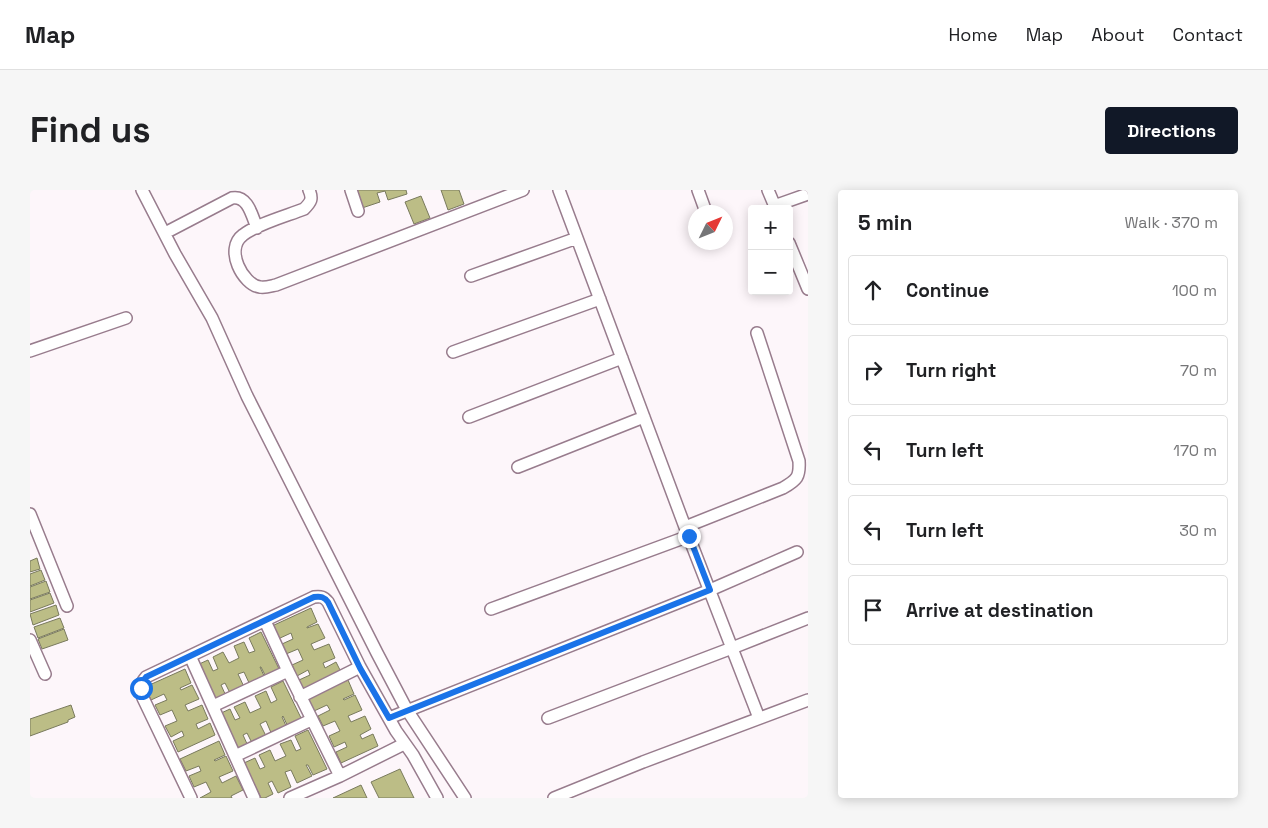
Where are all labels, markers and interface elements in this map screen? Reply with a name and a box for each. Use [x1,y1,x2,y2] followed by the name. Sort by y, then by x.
[25,19,75,50] text: Map
[949,23,998,46] text: Home
[1026,23,1063,46] text: Map
[1091,23,1145,46] text: About
[1173,23,1243,46] text: Contact
[1105,107,1238,154] button: Directions
[30,108,151,152] text: Find us
[688,205,733,250] north arrow
[748,205,793,295] map controls
[748,205,793,250] button: +
[858,209,912,236] text: 5 min
[1125,212,1218,233] text: Walk · 370 m
[748,250,793,295] button: −
[859,276,887,304] icon: ahead
[906,278,989,303] text: Continue
[1172,280,1217,301] text: 100 m
[859,356,887,384] icon: right
[906,358,996,383] text: Turn right
[1180,360,1217,381] text: 70 m
[859,436,887,464] icon: left
[906,438,984,463] text: Turn left
[1173,440,1217,461] text: 170 m
[859,516,887,544] icon: left
[906,518,984,543] text: Turn left
[1179,520,1217,541] text: 30 m
[678,525,701,548] route end
[859,596,887,624] icon: arrive
[906,598,1094,623] text: Arrive at destination
[130,677,153,700] route start

